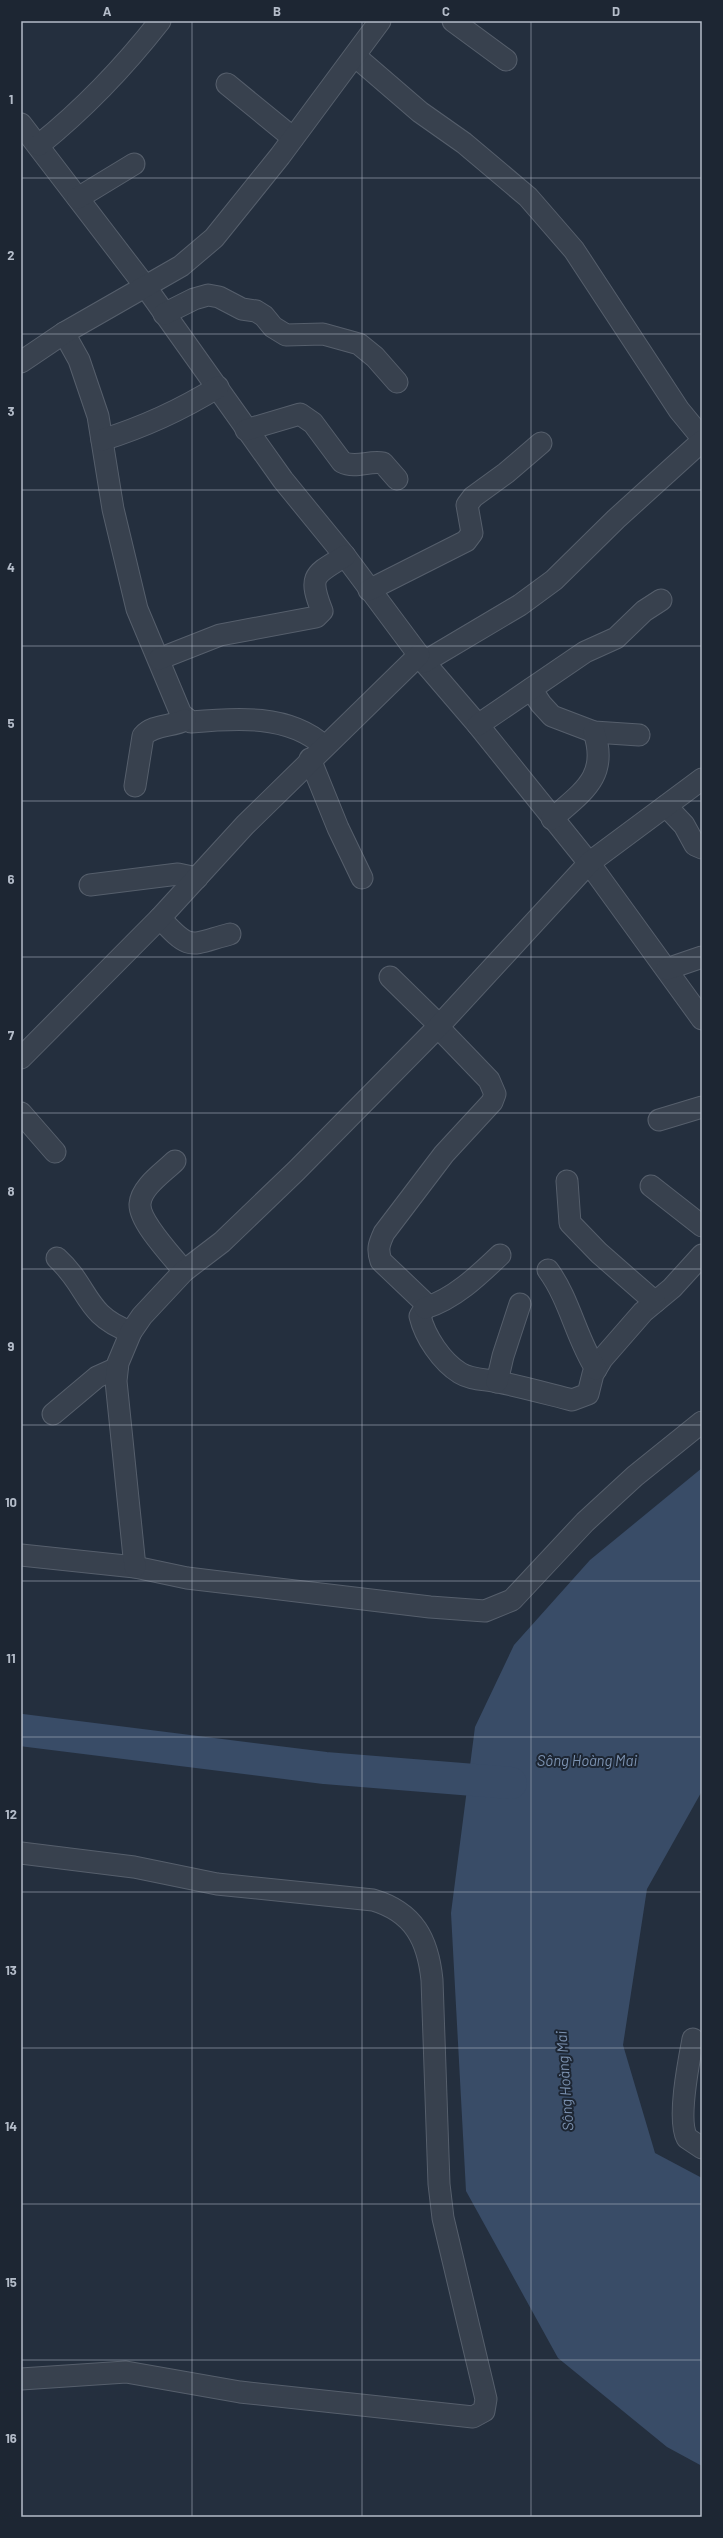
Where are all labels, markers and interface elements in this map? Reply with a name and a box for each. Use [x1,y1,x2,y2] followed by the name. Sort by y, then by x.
[103,3,112,19] text: A
[273,3,281,19] text: B
[442,3,450,19] text: C
[612,3,620,19] text: D
[9,91,13,107] text: 1
[7,247,15,263] text: 2
[7,403,15,419] text: 3
[7,559,15,575] text: 4
[7,715,15,731] text: 5
[8,871,15,887] text: 6
[8,1027,15,1043] text: 7
[7,1183,15,1199] text: 8
[8,1338,15,1354] text: 9
[5,1494,17,1510] text: 10
[6,1650,16,1666] text: 11
[537,1751,637,1769] water label: Sông Hoàng Mai
[5,1806,17,1822] text: 12
[5,1962,17,1978] text: 13
[552,2030,576,2132] water label: Sông Hoàng Mai
[5,2118,17,2134] text: 14
[5,2274,17,2290] text: 15
[5,2430,17,2446] text: 16

